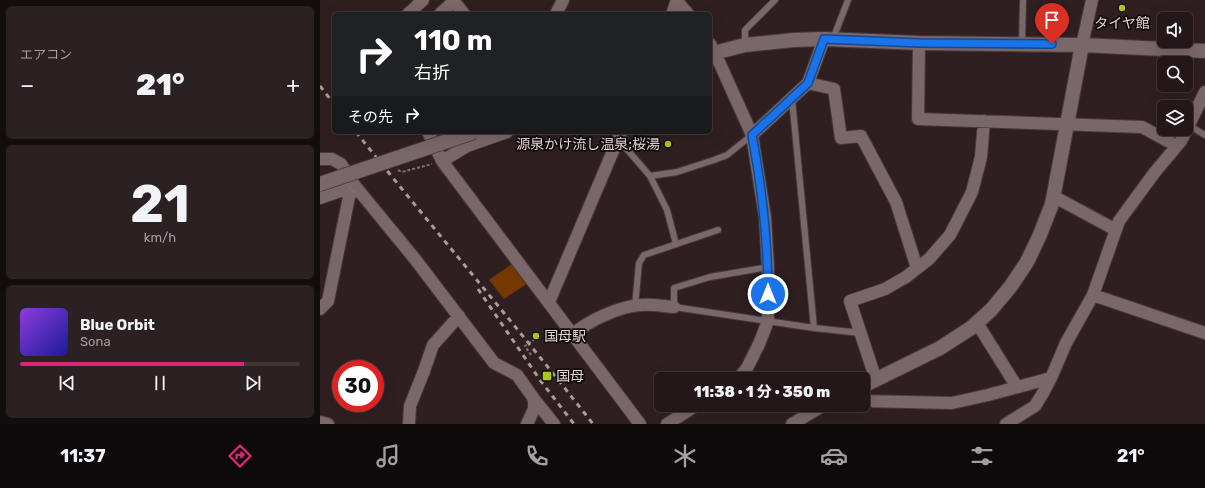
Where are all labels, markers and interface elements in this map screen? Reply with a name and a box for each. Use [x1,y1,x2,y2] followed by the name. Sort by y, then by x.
[1035,3,1069,44] pin
[1117,3,1127,13] marker: タイヤ館
[1041,9,1063,31] icon: arrive
[1157,12,1193,136] map controls
[1157,12,1193,48] button: sound
[1094,15,1150,32] place label: タイヤ館
[414,24,492,57] text: 110 m
[348,28,400,80] icon: right
[20,47,72,62] text: エアコン
[1157,56,1193,92] button: search
[414,62,450,84] text: 右折
[136,67,185,103] text: 21°
[20,72,34,99] text: −
[286,72,300,99] text: +
[1157,100,1193,136] button: layers
[401,104,423,126] icon: right
[348,108,393,126] text: その先
[516,136,660,153] place label: 源泉かけ流し温泉;桜湯
[663,139,673,149] marker: 源泉かけ流し温泉;桜湯
[130,173,190,235] text: 21
[144,230,176,245] text: km/h
[747,273,789,315] position arrow
[80,316,155,334] text: Blue Orbit
[544,328,586,345] place label: 国母駅
[531,331,541,341] marker: 国母駅
[80,334,111,349] text: Sona
[332,360,384,412] speed limit sign: 30
[556,368,584,385] place label: 国母
[541,370,553,382] marker: 国母
[56,372,78,394] icon: previous
[149,372,171,394] icon: pause
[242,372,264,394] icon: next
[694,383,830,401] text: 11:38 · 1 分 · 350 m
[226,442,254,470] icon: directions
[374,442,402,470] icon: music
[523,442,551,470] icon: phone
[671,442,699,470] icon: climate
[820,442,848,470] icon: car
[968,442,996,470] icon: filters
[60,445,106,467] text: 11:37
[1117,445,1145,467] text: 21°

